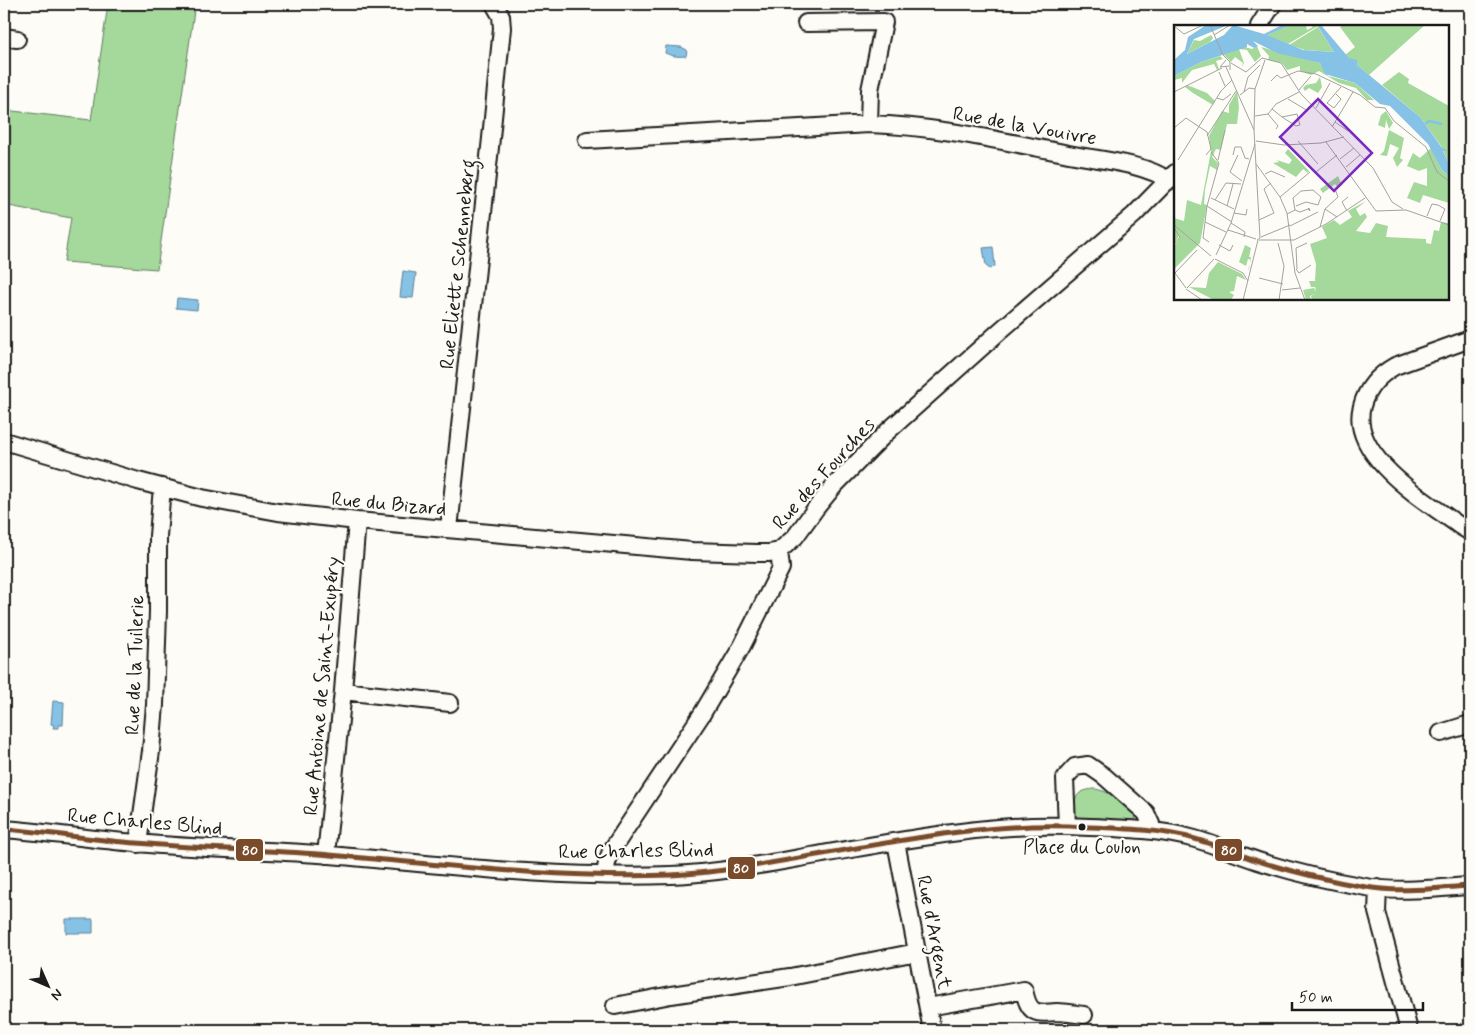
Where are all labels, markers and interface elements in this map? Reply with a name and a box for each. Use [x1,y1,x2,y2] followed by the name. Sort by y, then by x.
[1174,25,1449,300] inset map
[951,101,1099,152] street label: Rue de la Vouivre
[434,158,485,371] street label: Rue Eliette Schenneberg
[767,412,882,536] street label: Rue des Fourches
[330,486,448,523] street label: Rue du Bizard
[298,555,347,817] street label: Rue Antoine de Saint-Exupéry
[120,595,151,736] street label: Rue de la Tuilerie
[66,802,223,843] street label: Rue Charles Blind
[1077,822,1087,832] marker: Place du Coulon
[1023,835,1141,860] place label: Place du Coulon
[558,837,714,866] street label: Rue Charles Blind
[235,838,264,862] line badge: 80
[1214,838,1243,862] line badge: 80
[242,842,258,860] text: 80
[1221,842,1237,860] text: 80
[727,856,756,880] line badge: 80
[733,860,749,878] text: 80
[907,873,958,992] street label: Rue d'Argent
[22,962,72,1012] north arrow
[1292,979,1423,1011] scale bar
[47,985,66,1004] text: N
[1299,988,1333,1008] text: 50 m

